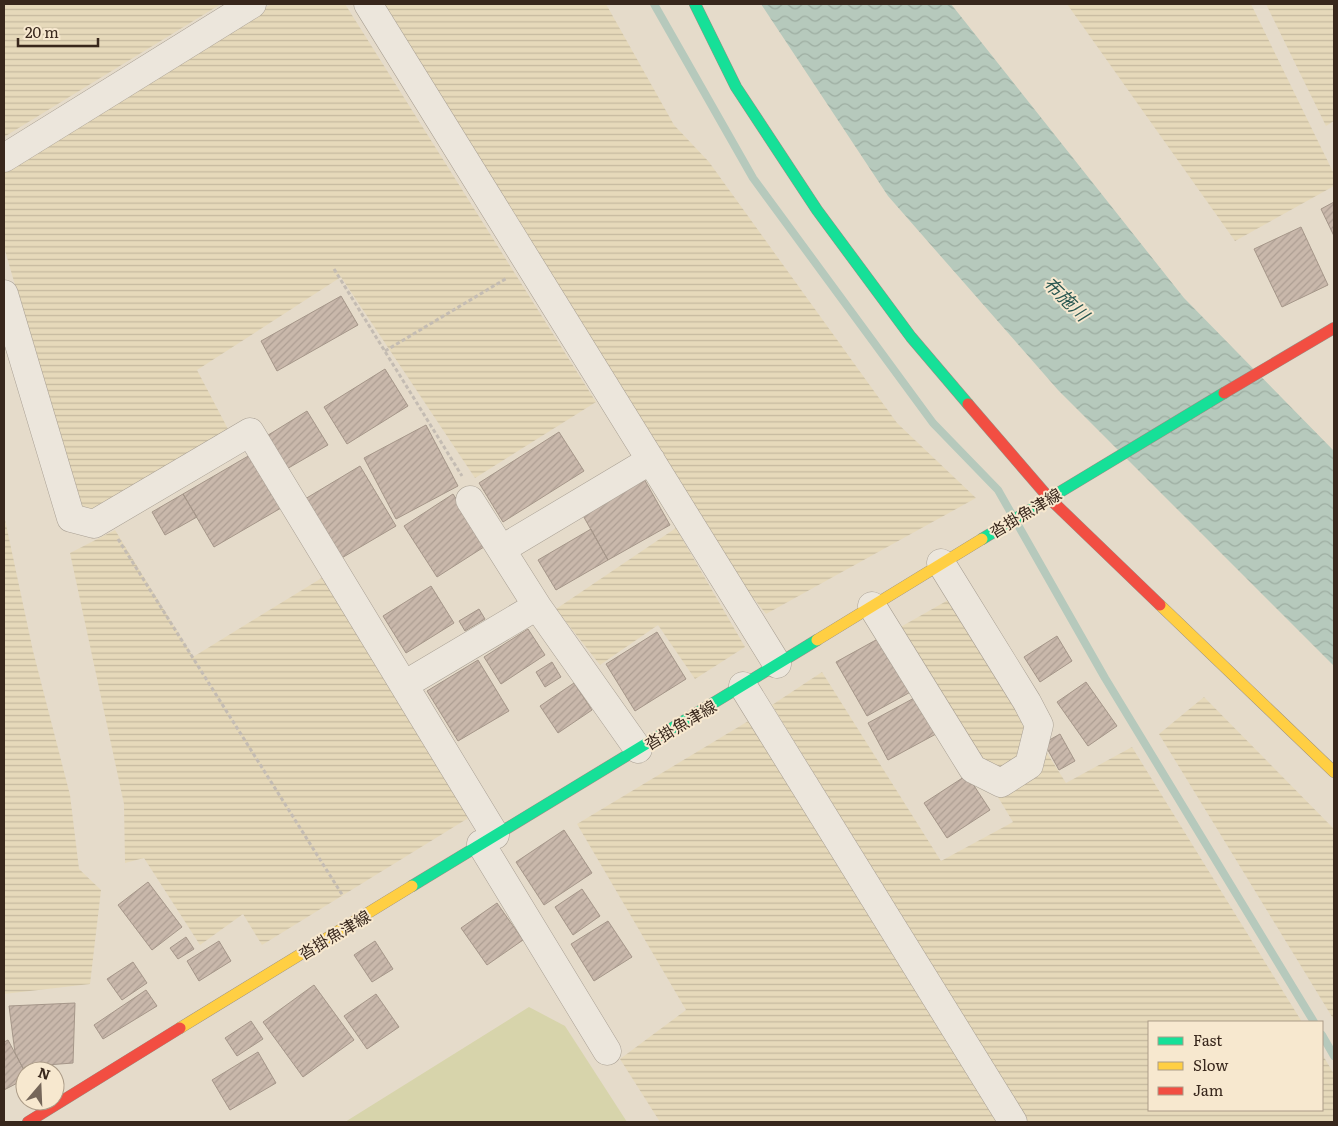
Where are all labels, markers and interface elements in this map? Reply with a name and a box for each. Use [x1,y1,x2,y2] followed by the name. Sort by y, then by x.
[18,15,98,47] scale bar
[25,20,59,43] text: 20 m
[1038,270,1097,328] water label: 布施川
[985,481,1065,543] street label: 沓掛魚津線
[640,693,720,755] street label: 沓掛魚津線
[294,903,374,965] street label: 沓掛魚津線
[1148,1021,1323,1111] legend
[1193,1028,1222,1051] text: Fast
[1193,1053,1228,1076] text: Slow
[15,1061,65,1111] north arrow
[36,1061,54,1084] text: N
[1193,1078,1224,1101] text: Jam

